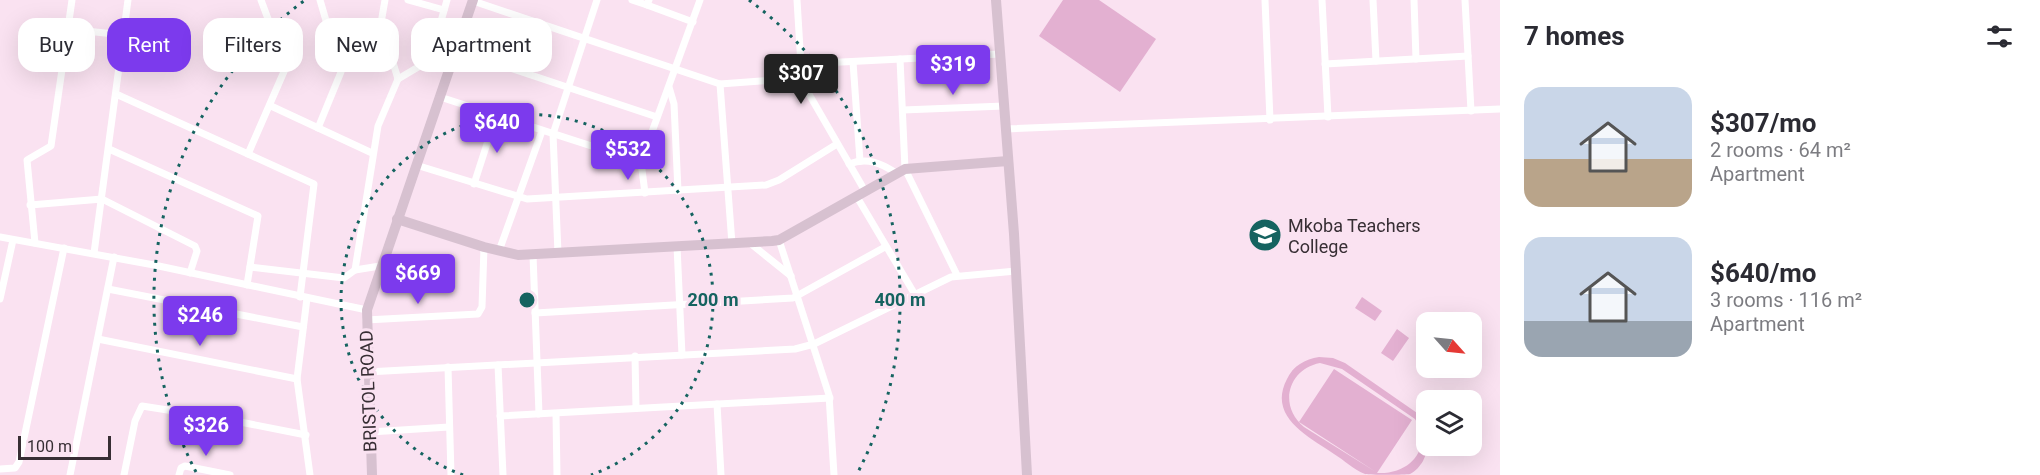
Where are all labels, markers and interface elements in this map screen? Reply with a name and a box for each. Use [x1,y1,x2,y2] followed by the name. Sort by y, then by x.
[18,18,95,72] chip: Buy
[107,18,191,72] chip: Rent
[203,18,303,72] chip: Filters
[315,18,399,72] chip: New
[411,18,552,72] chip: Apartment
[1983,20,2016,53] icon: filters
[1524,21,1625,51] text: 7 homes
[917,45,989,96] pin: $319
[930,52,976,76] text: $319
[765,54,837,105] pin: $307
[778,61,824,85] text: $307
[461,103,533,154] pin: $640
[1710,108,1817,138] text: $307/mo
[474,110,520,134] text: $640
[1572,111,1644,183] icon: home
[592,130,664,181] pin: $532
[605,137,651,161] text: $532
[1710,138,1851,162] text: 2 rooms · 64 m²
[1710,162,1805,186] text: Apartment
[1288,215,1421,257] place label: Mkoba Teachers College
[1247,217,1283,253] school or university icon: Mkoba Teachers College
[382,254,454,305] pin: $669
[1710,258,1817,288] text: $640/mo
[395,261,441,285] text: $669
[1572,261,1644,333] icon: home
[1710,288,1862,312] text: 3 rooms · 116 m²
[687,289,739,310] text: 200 m
[874,289,926,310] text: 400 m
[517,290,537,310] centre of rings
[164,296,236,347] pin: $246
[177,303,223,327] text: $246
[1416,312,1482,378] north arrow
[1416,312,1482,456] map controls
[1710,312,1805,336] text: Apartment
[355,330,381,452] street label: BRISTOL ROAD
[1416,390,1482,456] button: layers
[170,406,242,457] pin: $326
[183,413,229,437] text: $326
[18,433,111,460] scale bar
[27,437,72,456] text: 100 m

